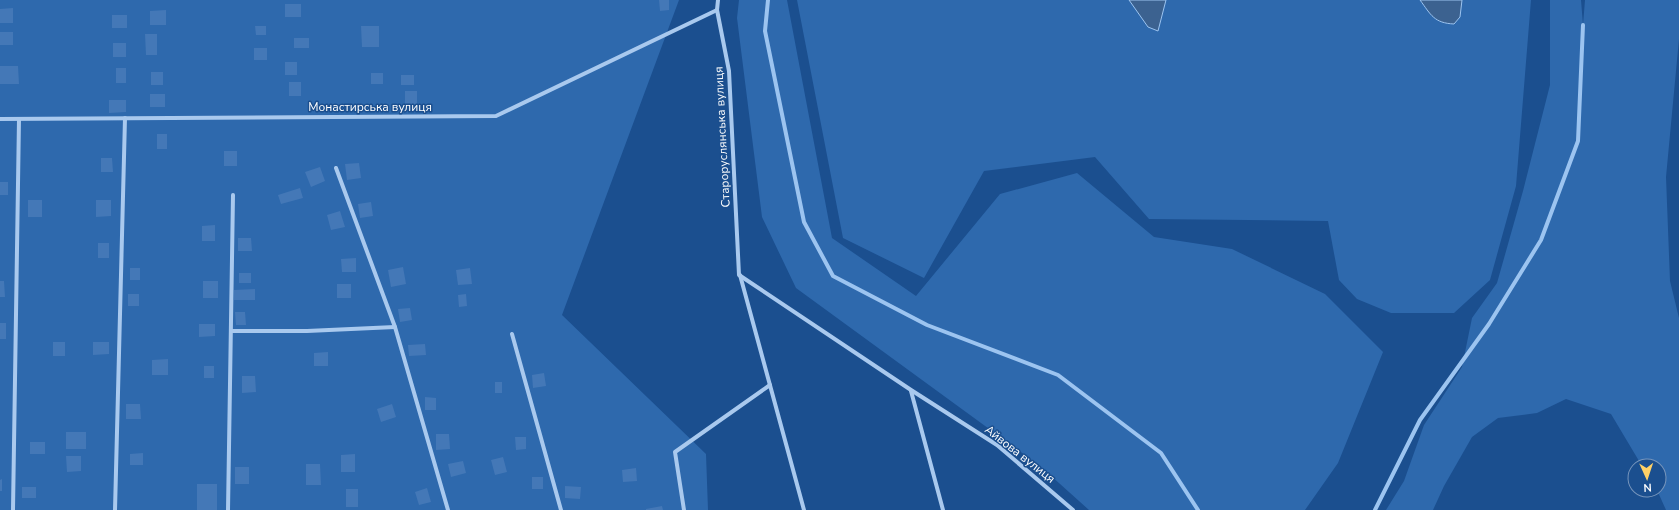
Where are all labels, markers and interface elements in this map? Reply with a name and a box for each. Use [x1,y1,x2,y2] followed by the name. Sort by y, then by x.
[710,66,734,208] street label: Староруслянська вулиця
[308,99,432,115] street label: Монастирська вулиця
[981,421,1059,487] street label: Айвова вулиця
[1627,458,1667,498] north arrow
[1643,480,1652,495] text: N

